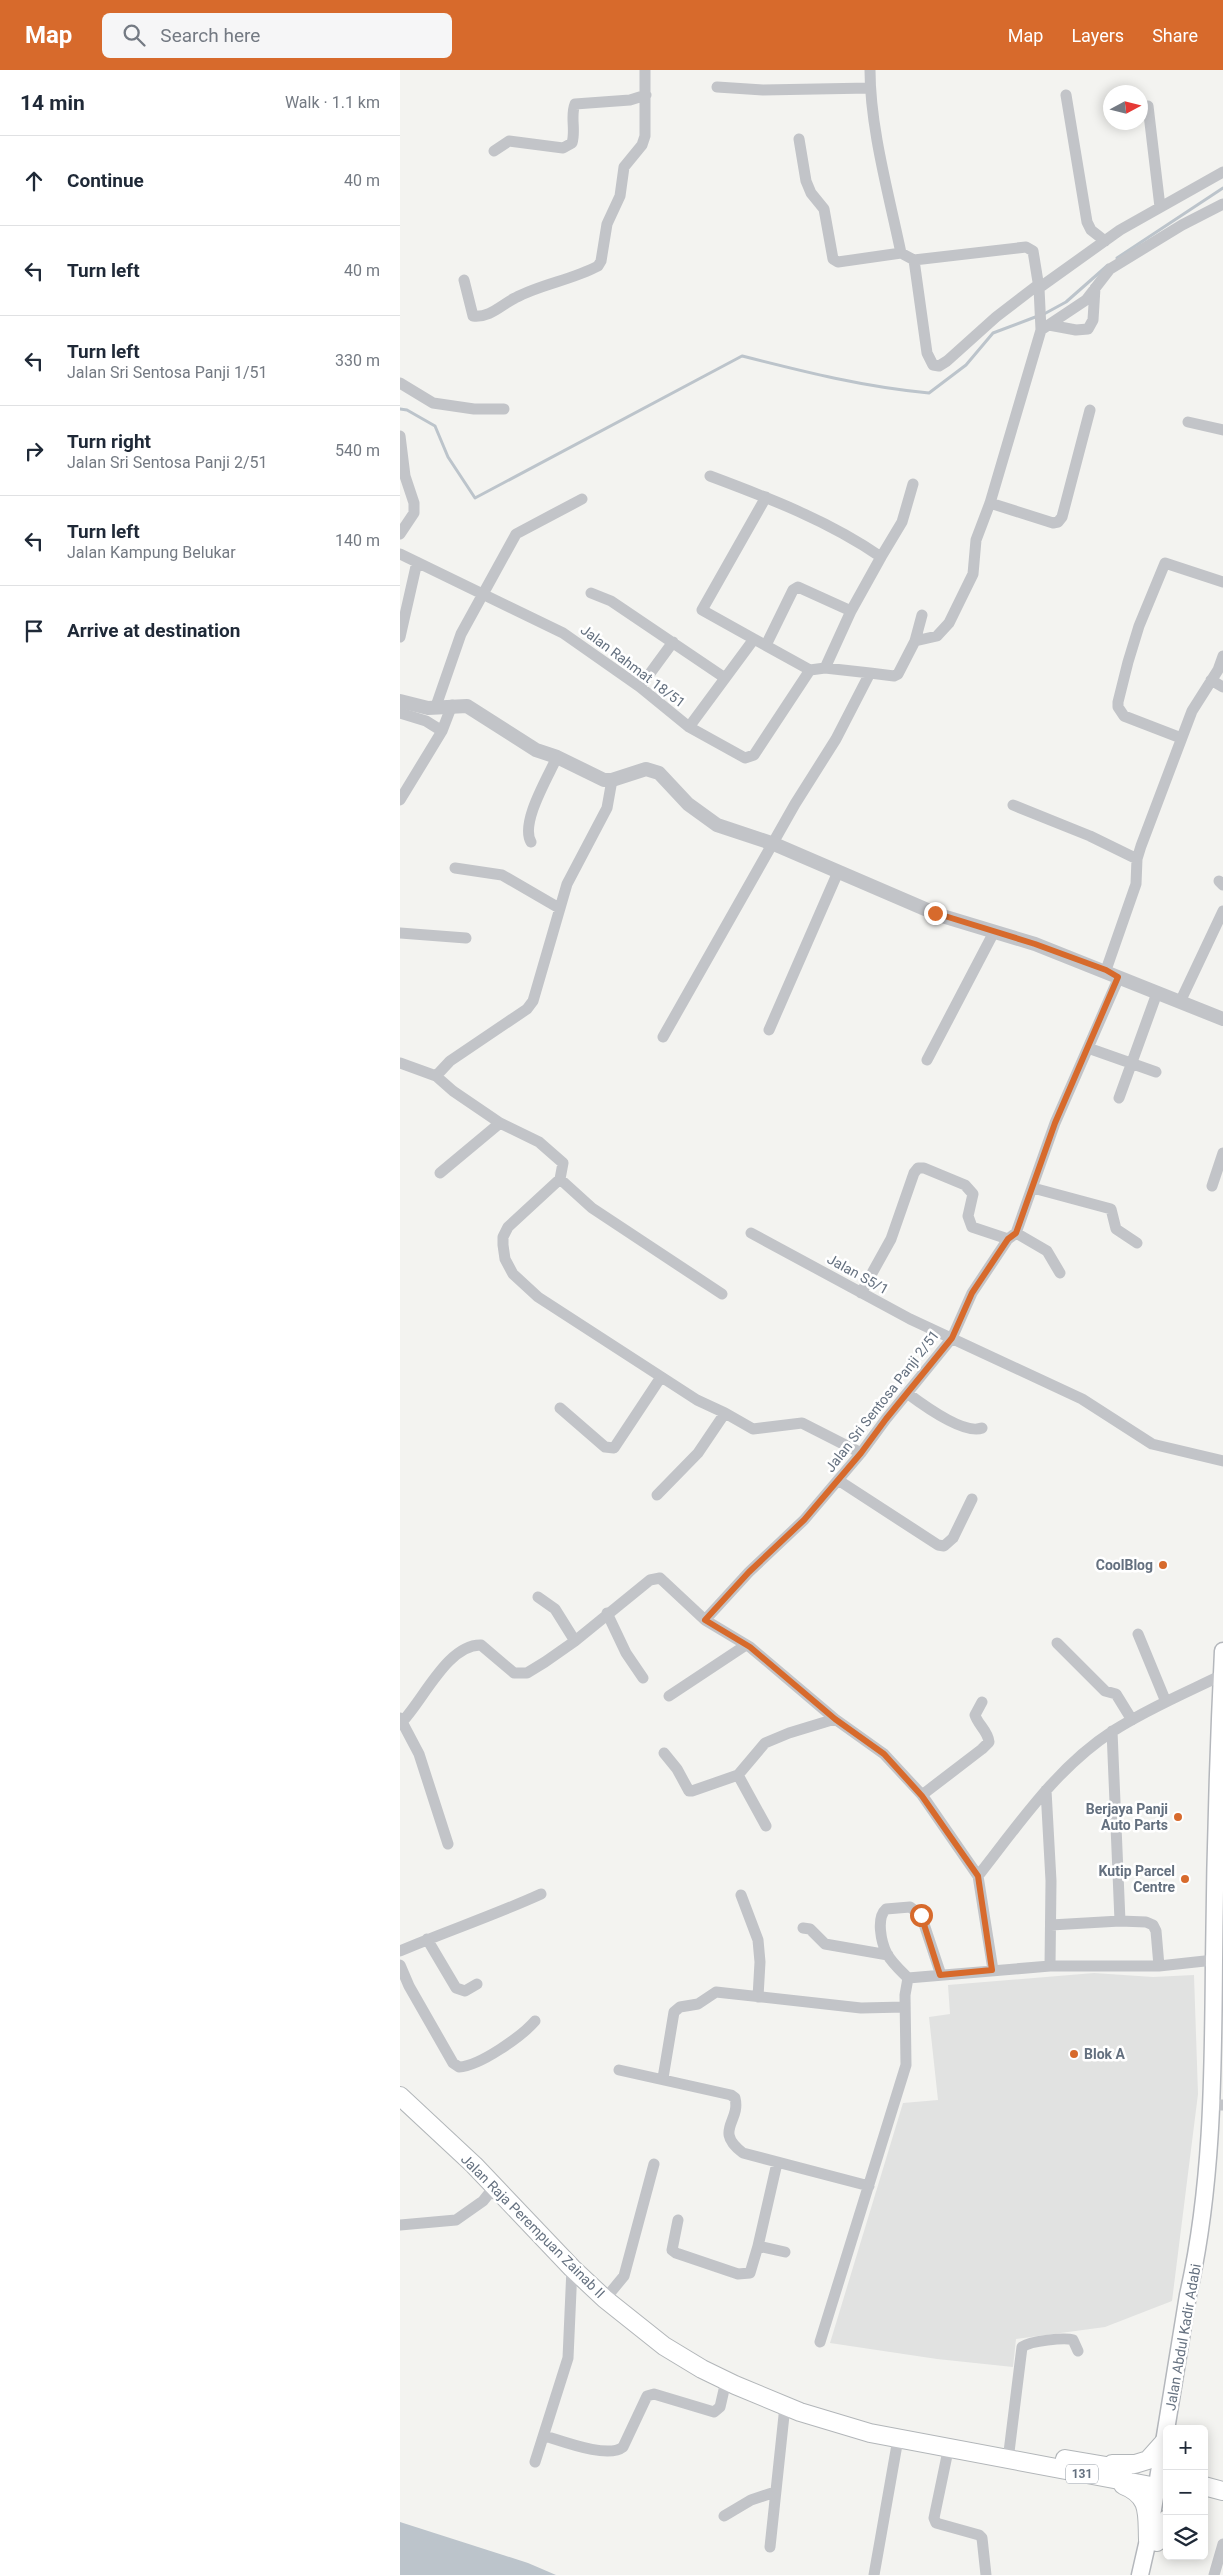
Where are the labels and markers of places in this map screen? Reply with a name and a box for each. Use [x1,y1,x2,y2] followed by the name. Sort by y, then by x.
[1096,1557,1153,1573] place label: CoolBlog
[1157,1559,1169,1571] marker: CoolBlog
[1086,1801,1168,1833] place label: Berjaya Panji Auto Parts
[1172,1811,1184,1823] marker: Berjaya Panji Auto Parts
[1099,1863,1175,1895] place label: Kutip Parcel Centre
[1179,1873,1191,1885] marker: Kutip Parcel Centre
[1084,2046,1126,2062] place label: Blok A
[1068,2048,1080,2060] marker: Blok A

